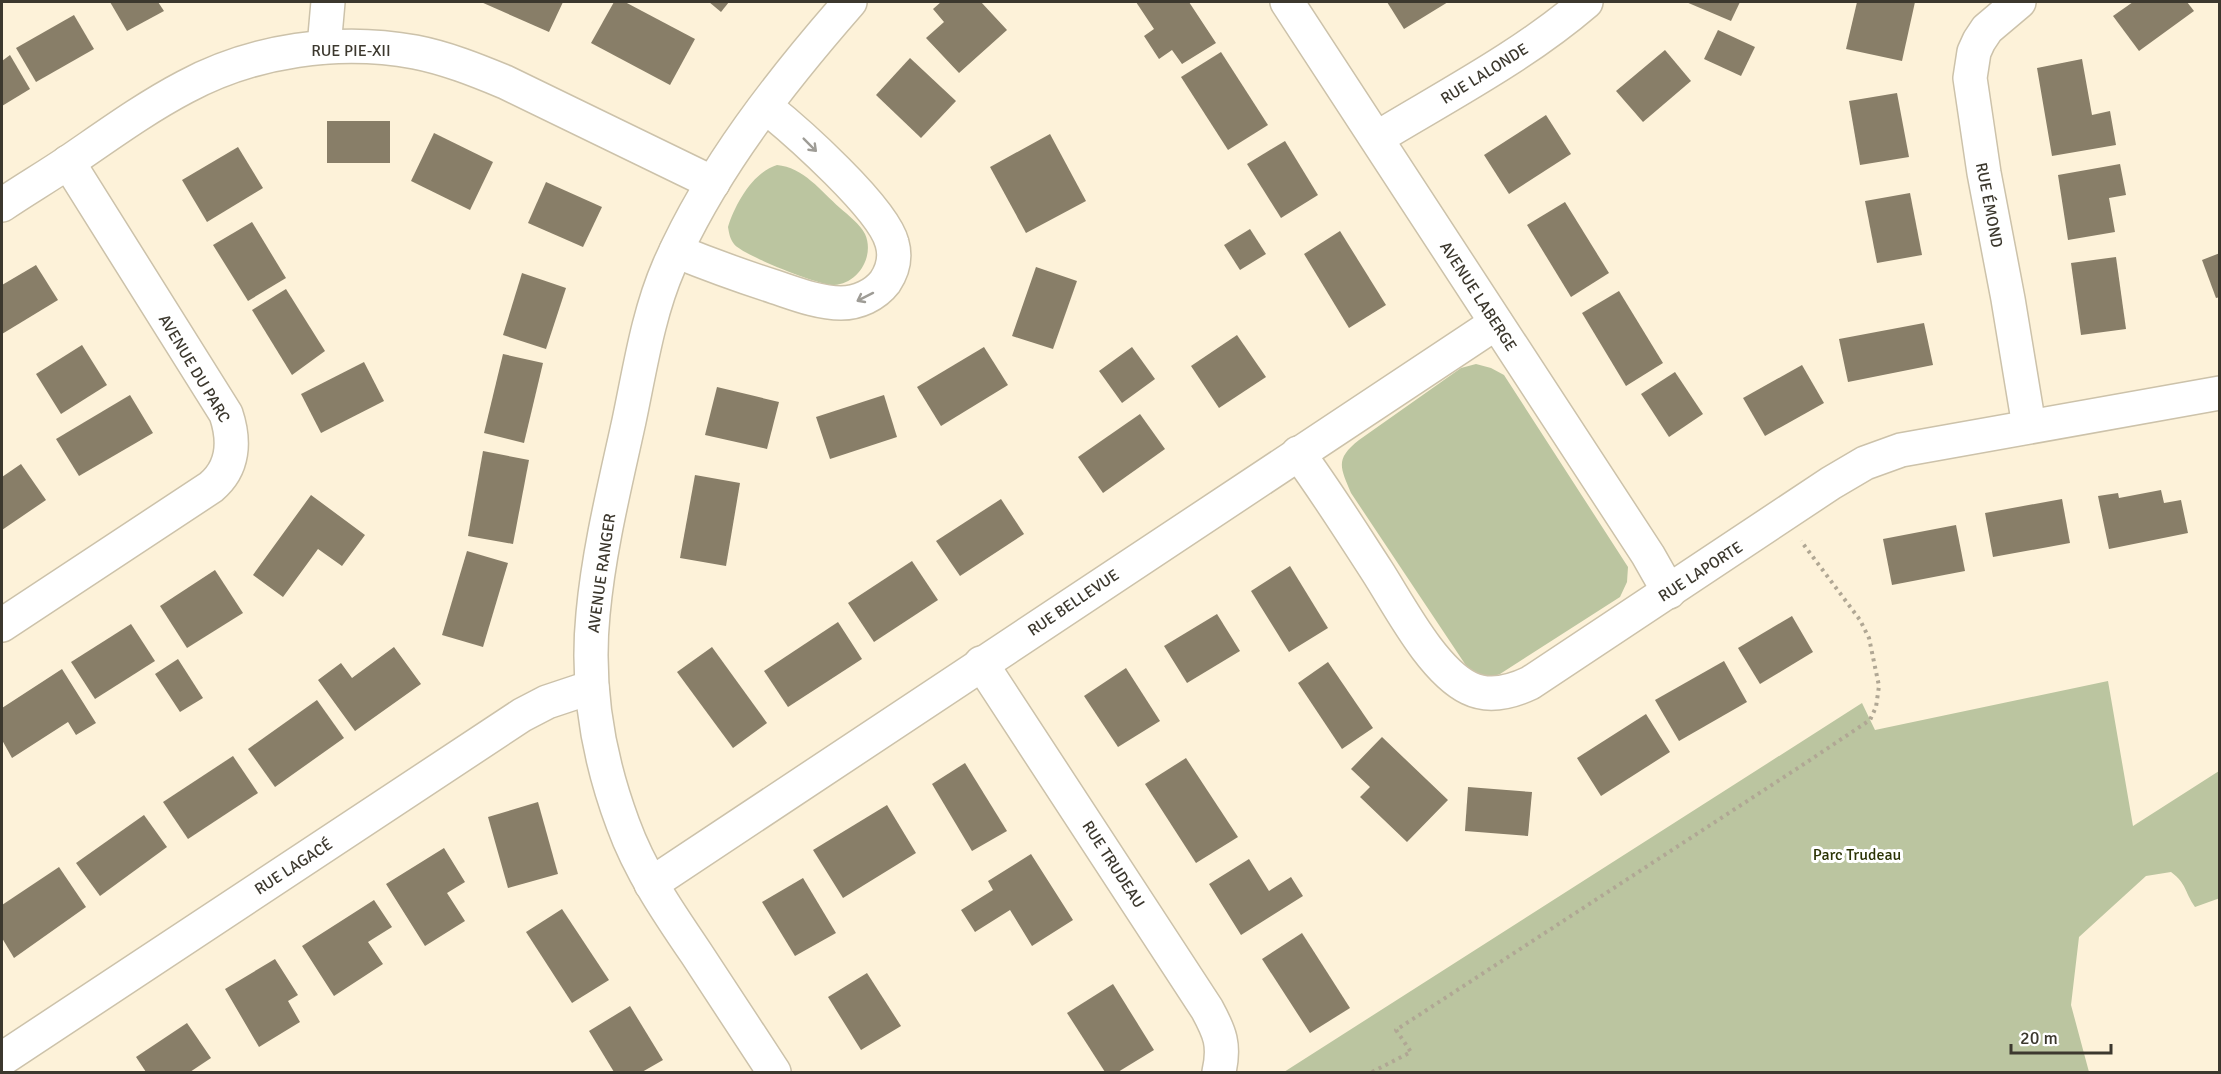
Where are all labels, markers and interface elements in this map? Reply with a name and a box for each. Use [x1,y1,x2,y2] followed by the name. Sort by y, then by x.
[1437,39,1532,109] street label: RUE LALONDE
[311,41,391,61] street label: RUE PIE-XII
[802,138,817,153] one-way arrow
[1971,161,2007,250] street label: RUE ÉMOND
[1435,238,1521,355] street label: AVENUE LABERGE
[857,291,875,303] one-way arrow
[154,311,235,427] street label: AVENUE DU PARC
[584,512,620,634] street label: AVENUE RANGER
[1655,537,1746,607] street label: RUE LAPORTE
[1024,565,1123,641] street label: RUE BELLEVUE
[1077,817,1149,912] street label: RUE TRUDEAU
[251,834,336,899] street label: RUE LAGACÉ
[1813,845,1901,865] park label: Parc Trudeau
[2011,1017,2112,1055] scale bar
[2020,1027,2058,1049] text: 20 m

